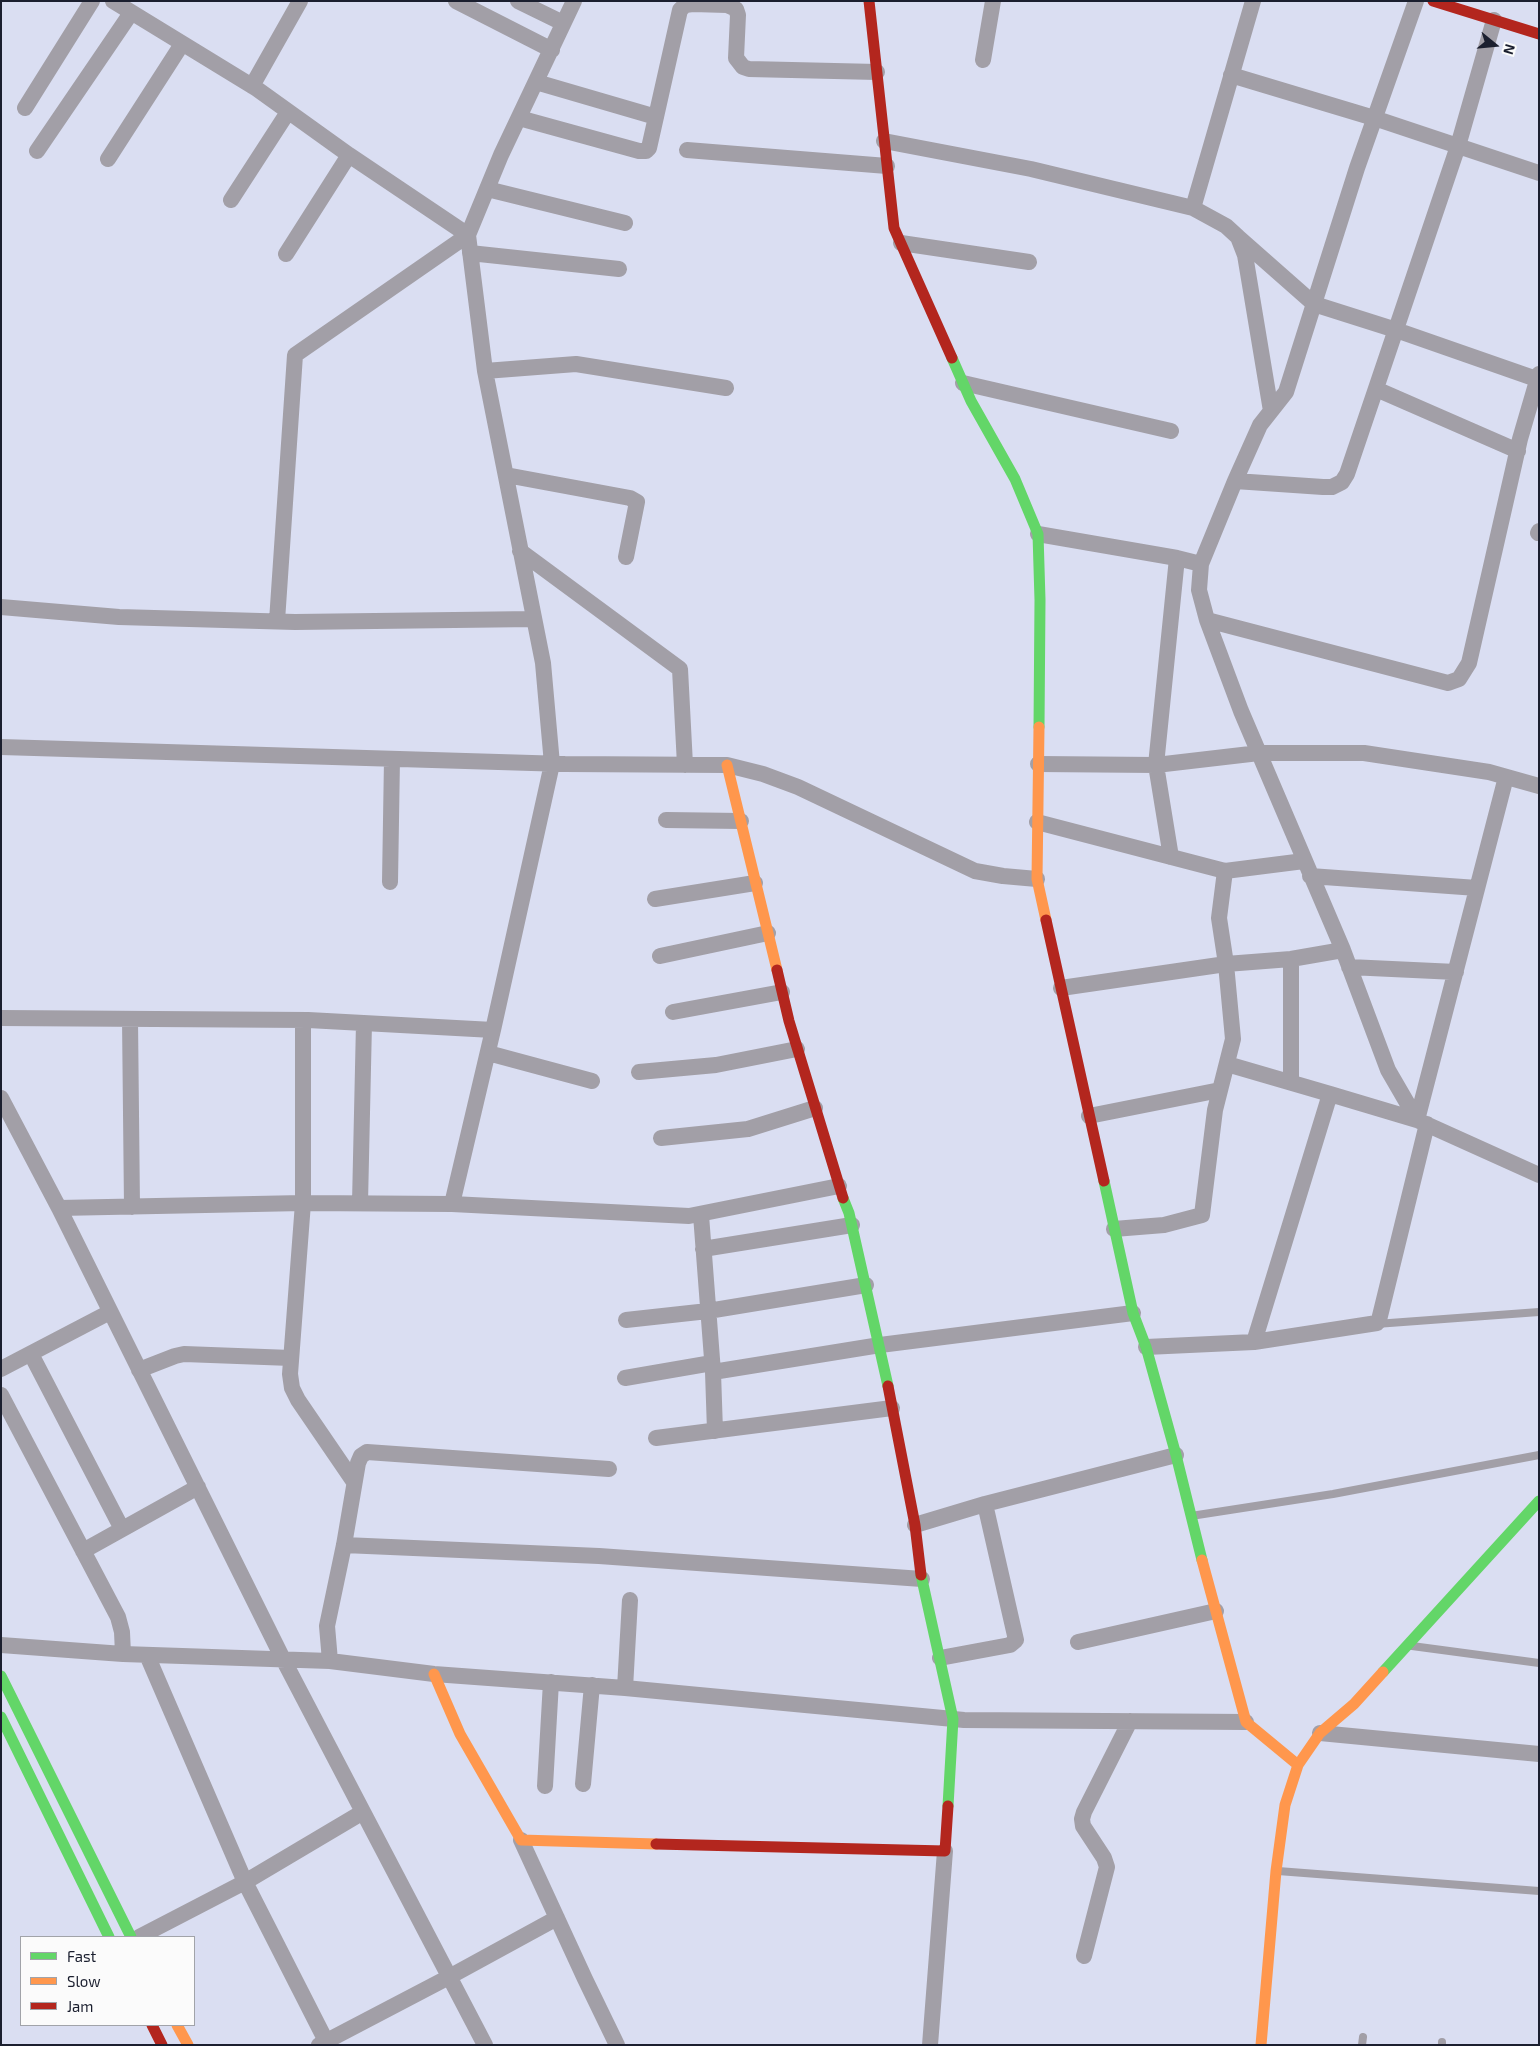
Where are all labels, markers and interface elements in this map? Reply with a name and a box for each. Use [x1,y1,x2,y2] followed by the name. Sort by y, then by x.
[1470,20,1520,70] north arrow
[1500,42,1519,57] text: N
[20,1936,195,2026] legend
[67,1947,96,1965] text: Fast
[67,1972,101,1990] text: Slow
[67,1997,93,2015] text: Jam

